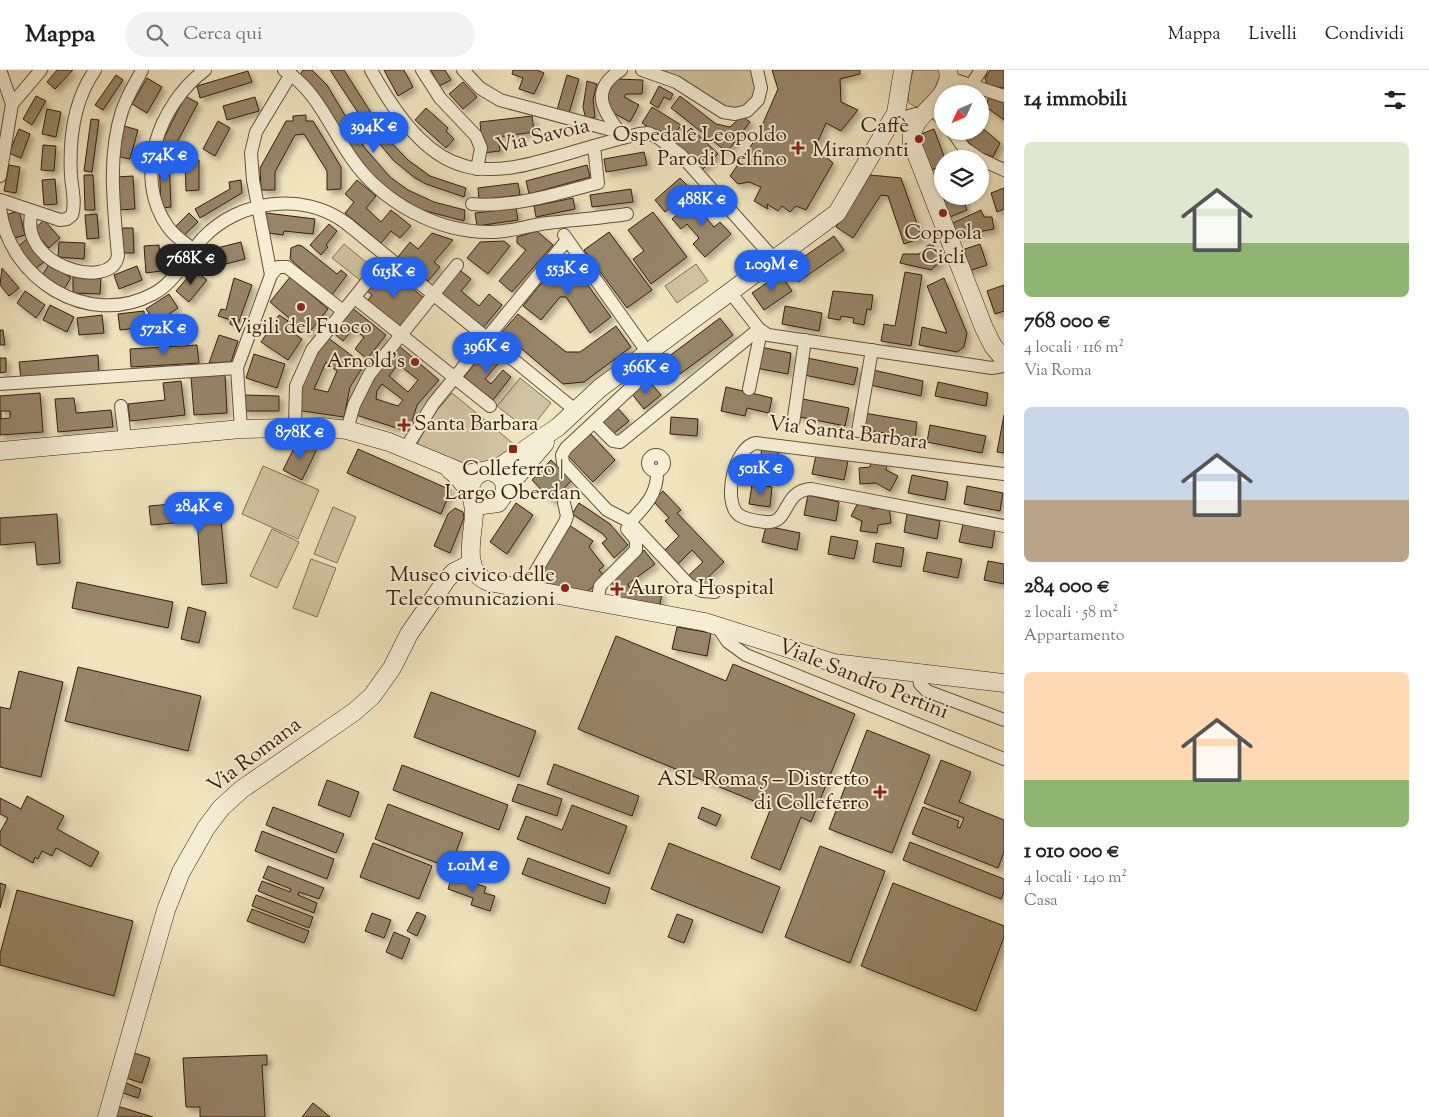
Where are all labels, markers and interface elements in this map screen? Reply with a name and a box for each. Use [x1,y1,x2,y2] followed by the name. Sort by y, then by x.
[125,12,475,57] search box
[25,18,95,52] text: Mappa
[143,21,171,49] icon: search
[183,21,262,48] text: Cerca qui
[1168,22,1221,48] text: Mappa
[1249,22,1297,48] text: Livelli
[1325,22,1404,48] text: Condividi
[934,85,989,140] north arrow
[934,85,989,205] map controls
[1024,85,1127,115] text: 14 immobili
[1381,86,1409,114] icon: filters
[333,112,415,154] pin: 394K €
[493,112,593,162] street label: Via Savoia
[812,112,909,166] place label: Caffè Miramonti
[351,116,397,139] text: 394K €
[612,121,787,175] place label: Ospedale Leopoldo Parodi Delfino
[913,133,925,145] marker: Caffè Miramonti
[124,140,206,183] pin: 574K €
[791,141,805,155] marker: Ospedale Leopoldo Parodi Delfino
[142,145,188,168] text: 574K €
[934,150,989,205] button: layers
[1172,175,1262,265] icon: home
[661,184,743,227] pin: 488K €
[678,189,726,212] text: 488K €
[937,207,949,219] marker: Coppola Cicli
[904,219,982,273] place label: Coppola Cicli
[150,244,232,286] pin: 768K €
[167,248,215,271] text: 768K €
[726,250,818,292] pin: 1.09M €
[527,254,609,296] pin: 553K €
[745,254,799,277] text: 1.09M €
[353,256,435,299] pin: 615K €
[547,258,589,281] text: 553K €
[372,261,416,284] text: 615K €
[295,301,307,313] marker: Vigili del Fuoco
[1024,307,1111,337] text: 768 000 €
[230,313,372,343] place label: Vigili del Fuoco
[123,314,205,356] pin: 572K €
[141,318,187,341] text: 572K €
[446,332,528,374] pin: 396K €
[464,336,510,359] text: 396K €
[1024,337,1124,360] text: 4 locali · 116 m²
[326,347,405,377] place label: Arnold's
[605,352,687,395] pin: 366K €
[409,356,421,368] marker: Arnold's
[622,357,670,380] text: 366K €
[1024,360,1092,383] text: Via Roma
[767,409,930,459] street label: Via Santa Barbara
[414,410,539,440] place label: Santa Barbara
[259,418,341,460] pin: 878K €
[398,419,410,431] marker: Santa Barbara
[276,422,324,445] text: 878K €
[1172,440,1262,530] icon: home
[507,443,519,455] marker: Colleferro | Largo Oberdan
[720,454,802,496] pin: 501K €
[444,455,582,509] place label: Colleferro | Largo Oberdan
[739,458,783,481] text: 501K €
[158,492,240,534] pin: 284K €
[175,496,223,519] text: 284K €
[386,561,555,615] place label: Museo civico delle Telecomunicazioni
[1024,572,1110,602] text: 284 000 €
[628,574,775,604] place label: Aurora Hospital
[559,582,571,594] marker: Museo civico delle Telecomunicazioni
[610,582,624,596] marker: Aurora Hospital
[1024,602,1118,625] text: 2 locali · 58 m²
[1024,625,1124,648] text: Appartamento
[773,632,953,728] street label: Viale Sandro Pertini
[1172,705,1262,795] icon: home
[202,710,309,801] street label: Via Romana
[657,765,869,819] place label: ASL Roma 5 – Distretto di Colleferro
[873,785,887,799] marker: ASL Roma 5 – Distretto di Colleferro
[1024,837,1120,867] text: 1 010 000 €
[427,850,519,893] pin: 1.01M €
[448,855,498,878] text: 1.01M €
[1024,867,1127,890] text: 4 locali · 140 m²
[1024,890,1058,913] text: Casa

